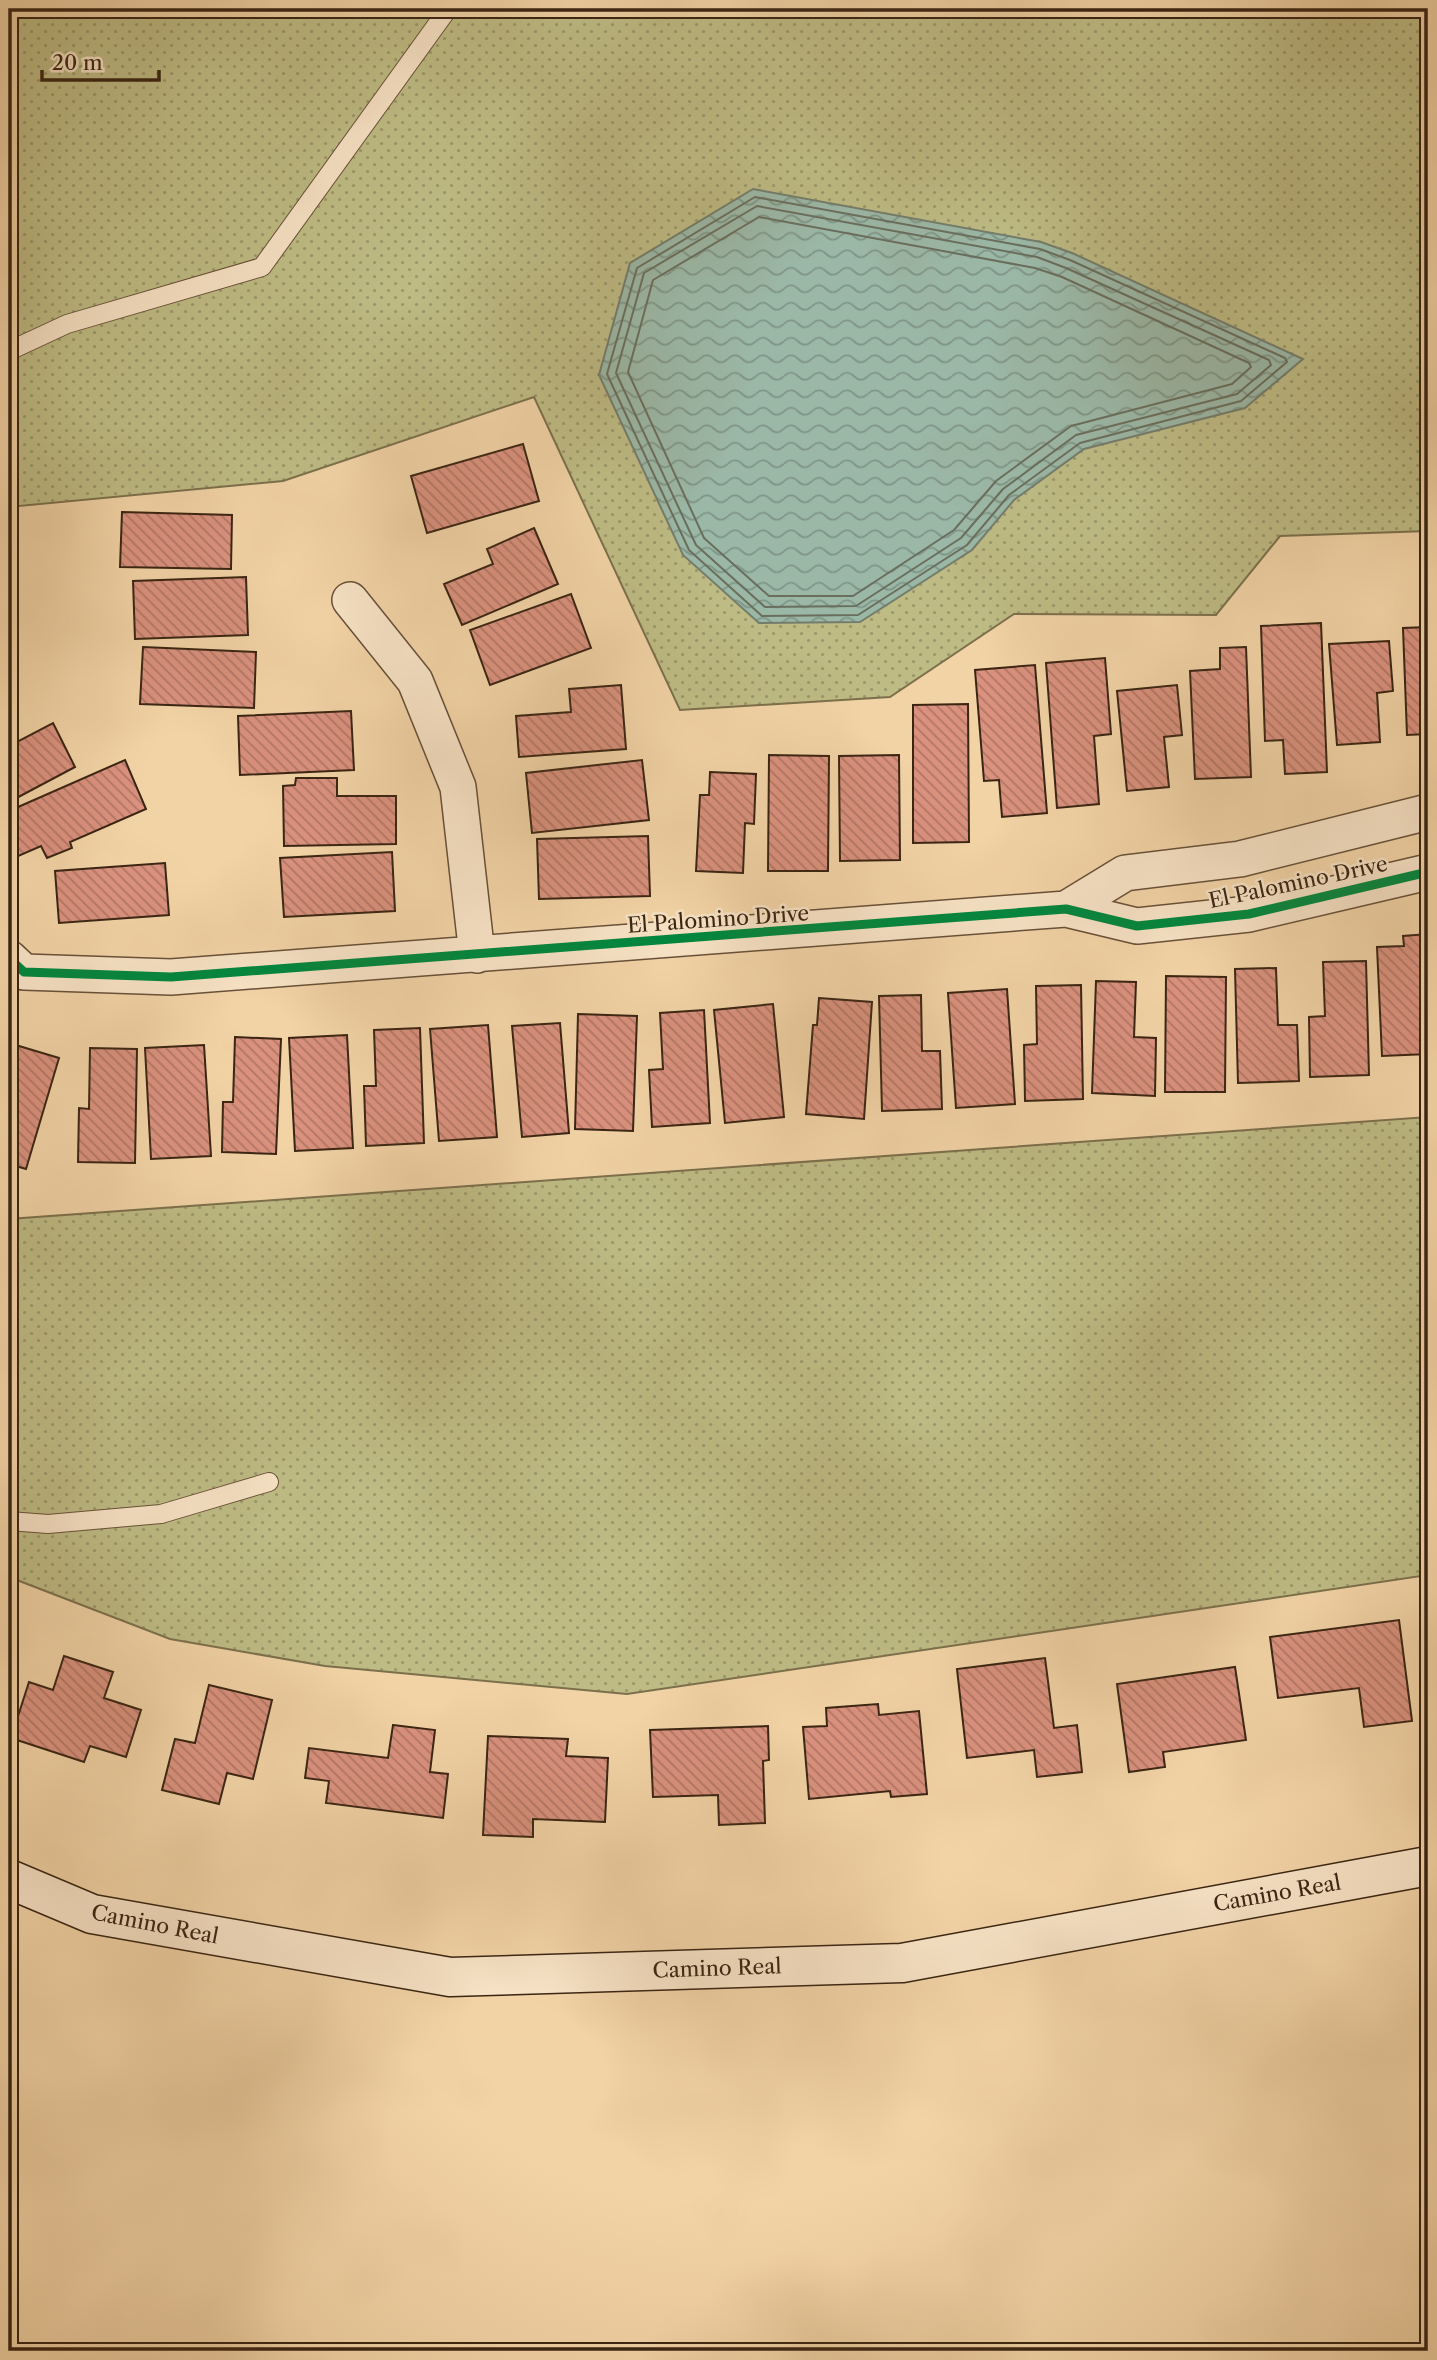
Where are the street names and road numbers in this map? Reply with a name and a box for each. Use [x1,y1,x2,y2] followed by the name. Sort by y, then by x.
[1206,851,1390,913] street label: El Palomino Drive
[626,900,810,938] street label: El Palomino Drive
[1211,1869,1343,1917] street label: Camino Real
[89,1899,221,1949] street label: Camino Real
[652,1953,782,1983] street label: Camino Real

